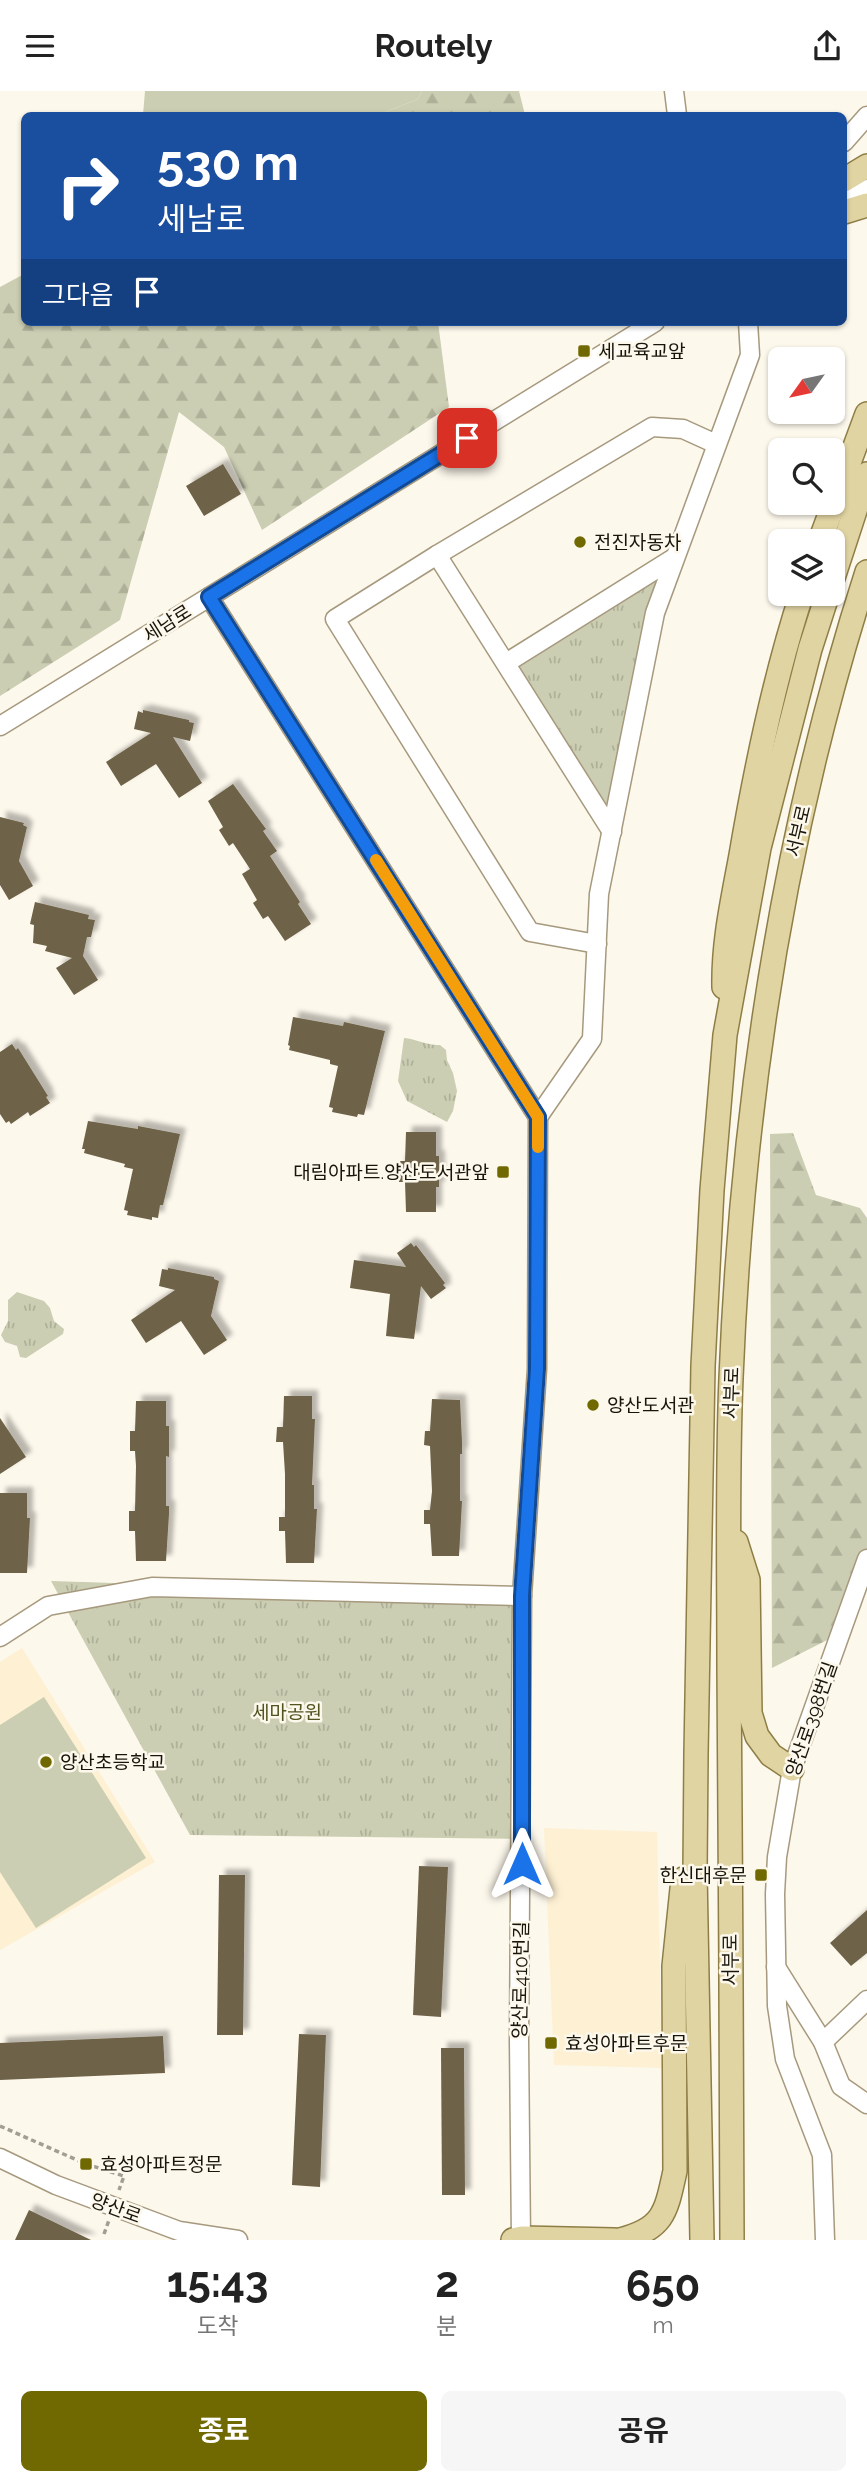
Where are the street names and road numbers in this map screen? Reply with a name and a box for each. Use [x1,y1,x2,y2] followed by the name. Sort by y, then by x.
[139,600,195,646] street label: 세남로
[781,803,815,859] street label: 서부로
[719,1366,743,1420] street label: 서부로
[781,1659,841,1779] street label: 양산로398번길
[508,1921,532,2039] street label: 양산로410번길
[719,1934,741,1986] street label: 서부로
[88,2189,144,2227] street label: 양산로

